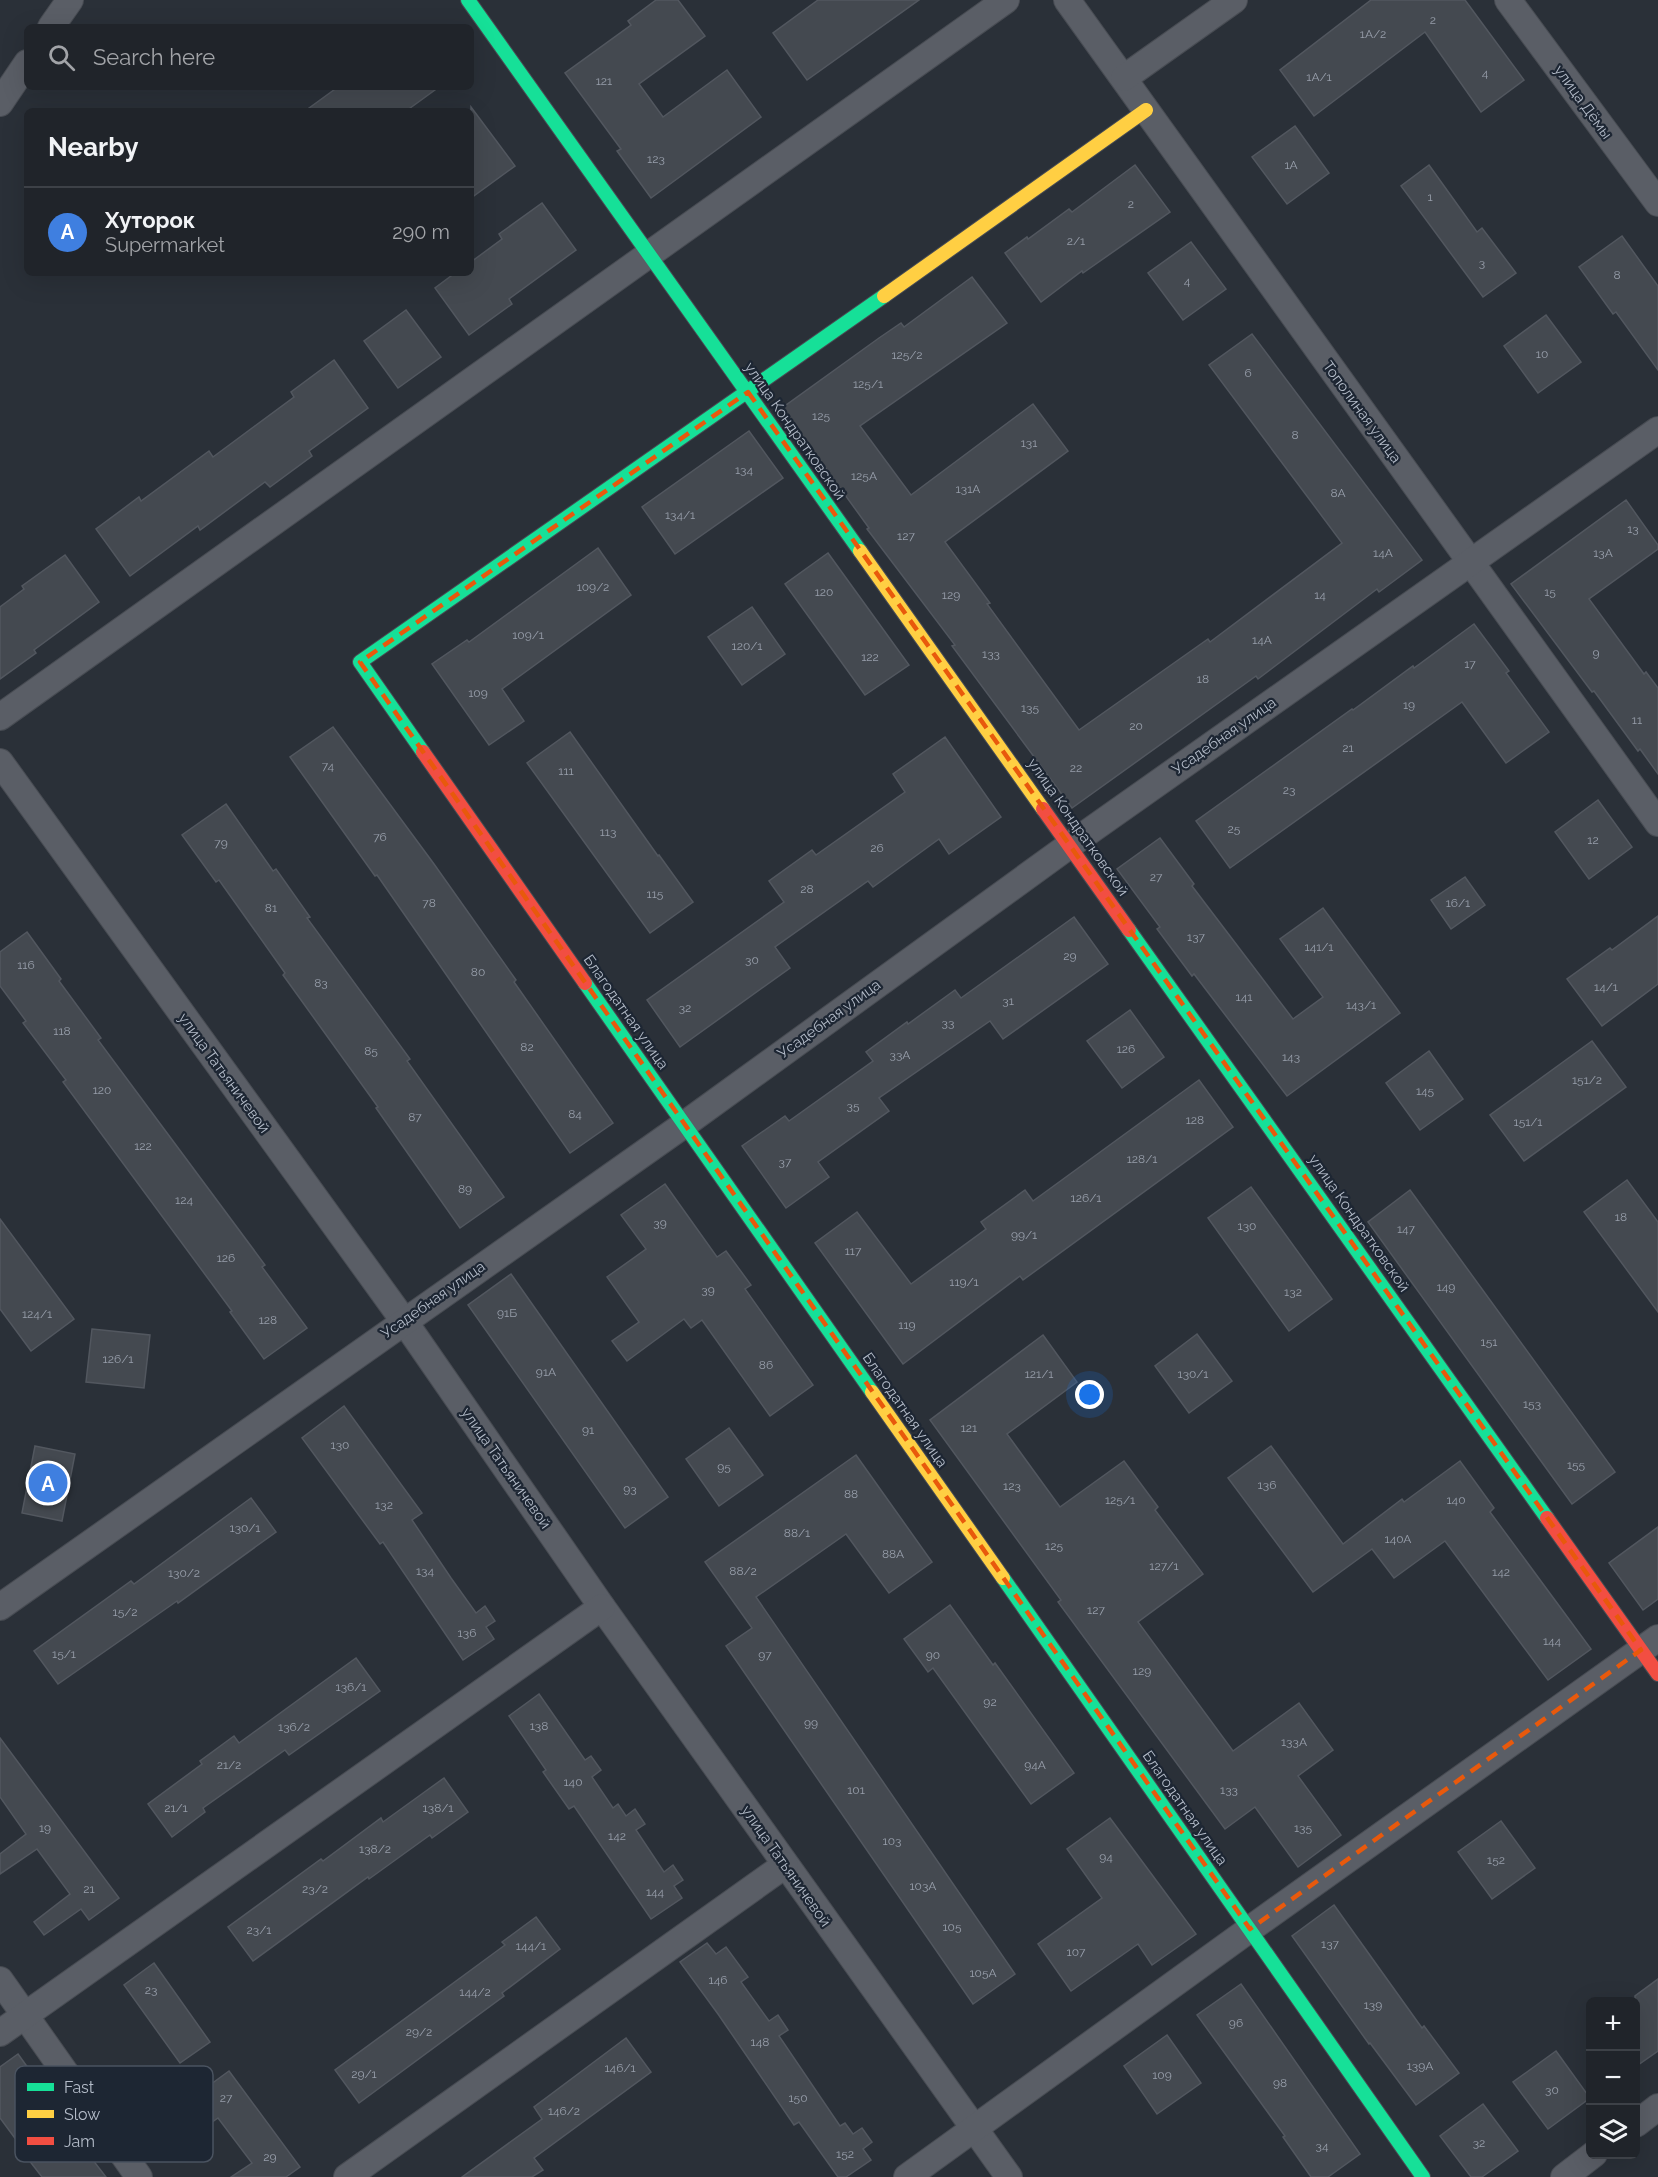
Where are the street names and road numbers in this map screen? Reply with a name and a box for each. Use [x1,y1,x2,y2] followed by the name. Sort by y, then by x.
[1550,62,1616,142] street label: улица Дёмы
[1319,357,1405,467] street label: Тополиная улица
[741,359,849,503] street label: улица Кондратковской
[1169,693,1279,779] street label: Усадебная улица
[1024,755,1132,899] street label: улица Кондратковской
[580,951,672,1073] street label: Благодатная улица
[774,976,884,1062] street label: Усадебная улица
[174,1010,274,1136] street label: улица Татьяничевой
[1305,1151,1413,1295] street label: улица Кондратковской
[378,1257,488,1343] street label: Усадебная улица
[859,1349,951,1471] street label: Благодатная улица
[457,1404,555,1532] street label: улица Татьяничевой
[1139,1747,1231,1869] street label: Благодатная улица
[737,1802,835,1930] street label: улица Татьяничевой

